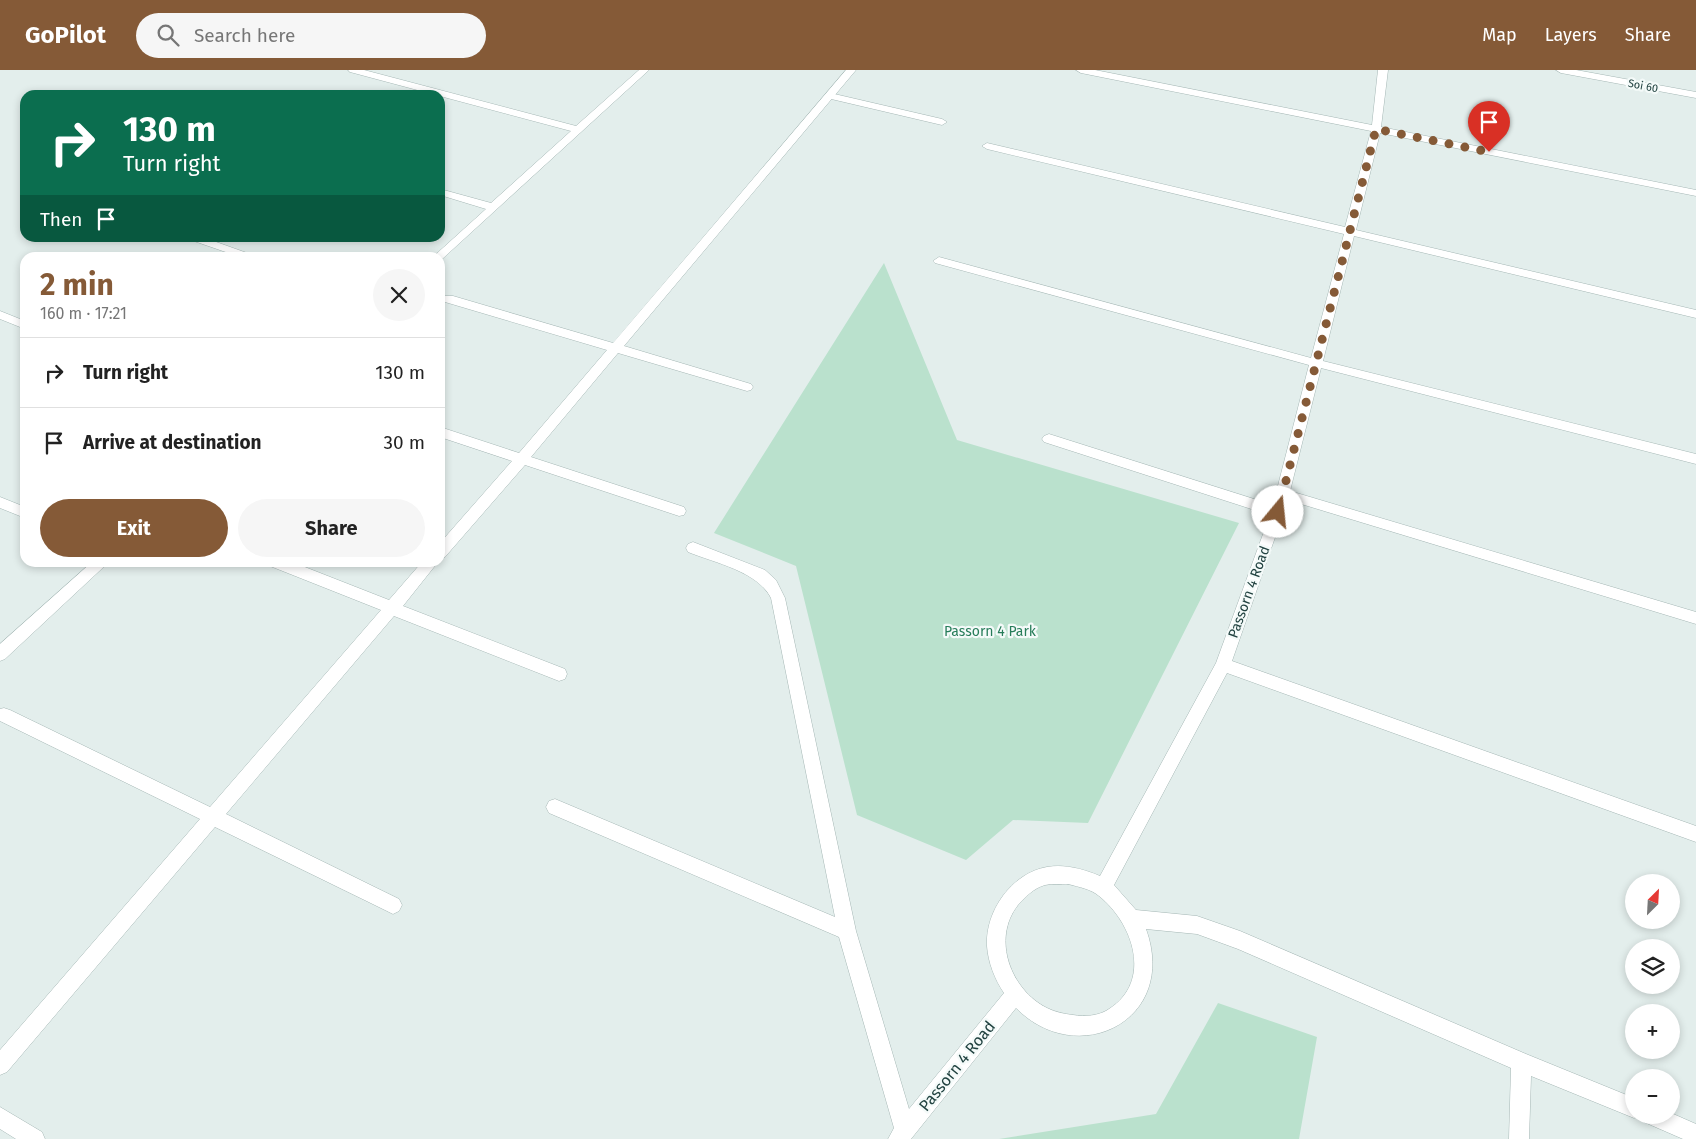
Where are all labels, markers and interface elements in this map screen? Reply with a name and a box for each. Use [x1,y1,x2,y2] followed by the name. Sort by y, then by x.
[136,13,486,58] search box
[25,21,106,49] text: GoPilot
[154,21,182,49] icon: search
[194,24,295,47] text: Search here
[1482,24,1517,46] text: Map
[1545,24,1597,46] text: Layers
[1625,24,1671,46] text: Share
[1627,77,1659,95] street label: Soi 60
[1468,101,1510,152] pin
[123,108,216,150] text: 130 m
[1475,108,1503,136] icon: arrive
[40,110,105,175] icon: right
[123,150,220,177] text: Turn right
[92,205,120,233] icon: arrive
[40,208,82,231] text: Then
[40,267,114,303] text: 2 min
[373,269,425,321] button: close
[40,304,127,323] text: 160 m · 17:21
[40,359,68,387] icon: right
[83,361,168,384] text: Turn right
[375,361,425,384] text: 130 m
[40,429,68,457] icon: arrive
[83,431,262,454] text: Arrive at destination
[384,431,425,454] text: 30 m
[1251,485,1303,537] position arrow
[40,499,228,557] button: Exit
[238,499,425,557] button: Share
[1224,544,1274,640] street label: Passorn 4 Road
[944,623,1037,640] park label: Passorn 4 Park
[1625,874,1680,929] north arrow
[1625,874,1680,1124] map controls
[1625,939,1680,994] button: layers
[1625,1004,1680,1059] button: +
[915,1017,999,1115] street label: Passorn 4 Road
[1625,1069,1680,1124] button: −

